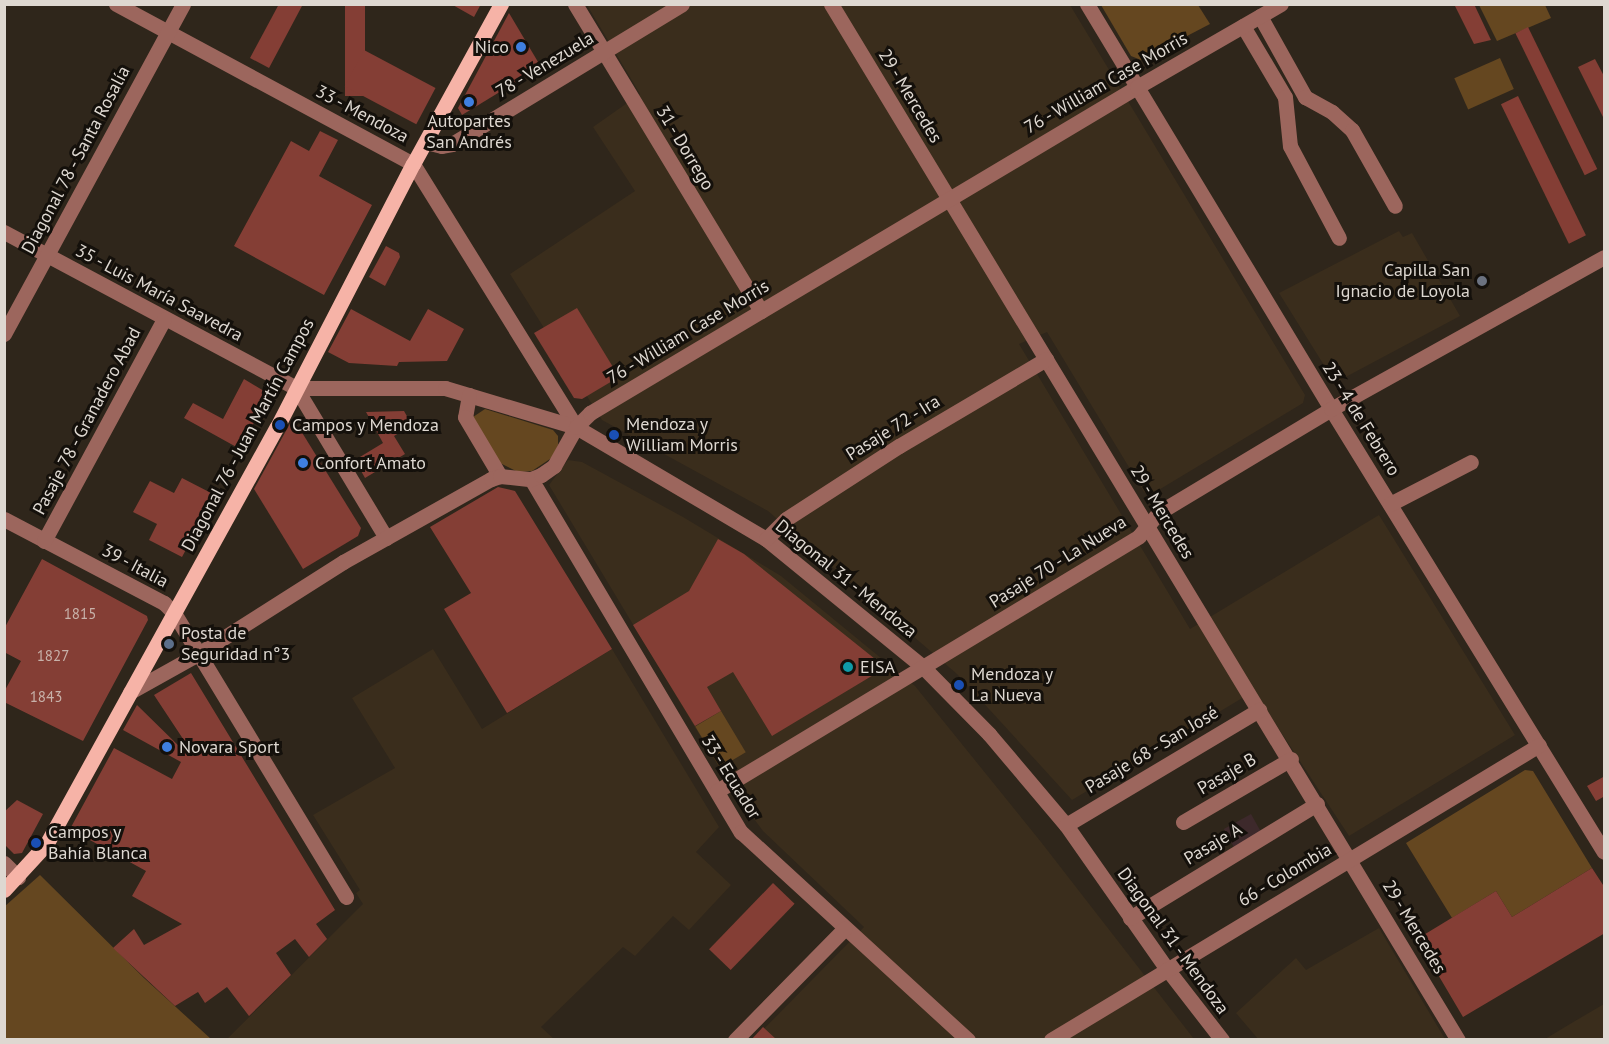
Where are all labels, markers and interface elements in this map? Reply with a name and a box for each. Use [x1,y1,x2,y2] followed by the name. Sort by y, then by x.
[491,26,599,104] street label: 78 - Venezuela
[1019,27,1193,139] street label: 76 - William Case Morris
[475,36,509,58] place label: Nico
[514,40,528,54] marker: Nico
[873,44,947,148] street label: 29 - Mercedes
[17,61,135,259] street label: Diagonal 78 - Santa Rosalía
[311,80,413,148] street label: 33 - Mendoza
[462,95,476,109] marker: Autopartes San Andrés
[651,101,719,195] street label: 31 - Dorrego
[426,111,512,154] place label: Autopartes San Andrés
[70,239,248,347] street label: 35 - Luis María Saavedra
[1336,260,1470,302] place label: Capilla San Ignacio de Loyola
[602,274,774,390] street label: 76 - William Case Morris
[1475,274,1489,288] marker: Capilla San Ignacio de Loyola
[177,313,319,557] street label: Diagonal 76 - Juan Martín Campos
[28,322,146,520] street label: Pasaje 78 - Granadero Abad
[1317,357,1405,481] street label: 23 - 4 de Febrero
[841,390,945,466] street label: Pasaje 72 - Ira
[292,414,440,436] place label: Campos y Mendoza
[626,414,738,456] place label: Mendoza y William Morris
[273,418,287,432] marker: Campos y Mendoza
[607,428,621,442] marker: Mendoza y William Morris
[315,452,427,474] place label: Confort Amato
[296,456,310,470] marker: Confort Amato
[1125,460,1199,564] street label: 29 - Mercedes
[984,510,1132,614] street label: Pasaje 70 - La Nueva
[770,514,922,644] street label: Diagonal 31 - Mendoza
[97,539,173,593] street label: 39 - Italia
[64,605,96,623] house number: 1815
[181,623,290,666] place label: Posta de Seguridad n°3
[162,637,176,651] marker: Posta de Seguridad n°3
[37,647,69,665] house number: 1827
[860,656,895,678] place label: EISA
[841,660,855,674] marker: EISA
[971,664,1053,706] place label: Mendoza y La Nueva
[952,678,966,692] marker: Mendoza y La Nueva
[30,688,62,706] house number: 1843
[1080,701,1224,799] street label: Pasaje 68 - San José
[696,730,766,824] street label: 33 - Ecuador
[179,736,280,758] place label: Novara Sport
[160,740,174,754] marker: Novara Sport
[1194,749,1260,799] street label: Pasaje B
[1180,818,1246,870] street label: Pasaje A
[48,822,147,864] place label: Campos y Bahía Blanca
[29,836,43,850] marker: Campos y Bahía Blanca
[1233,838,1337,912] street label: 66 - Colombia
[1112,862,1234,1020] street label: Diagonal 31 - Mendoza
[1377,875,1451,979] street label: 29 - Mercedes

